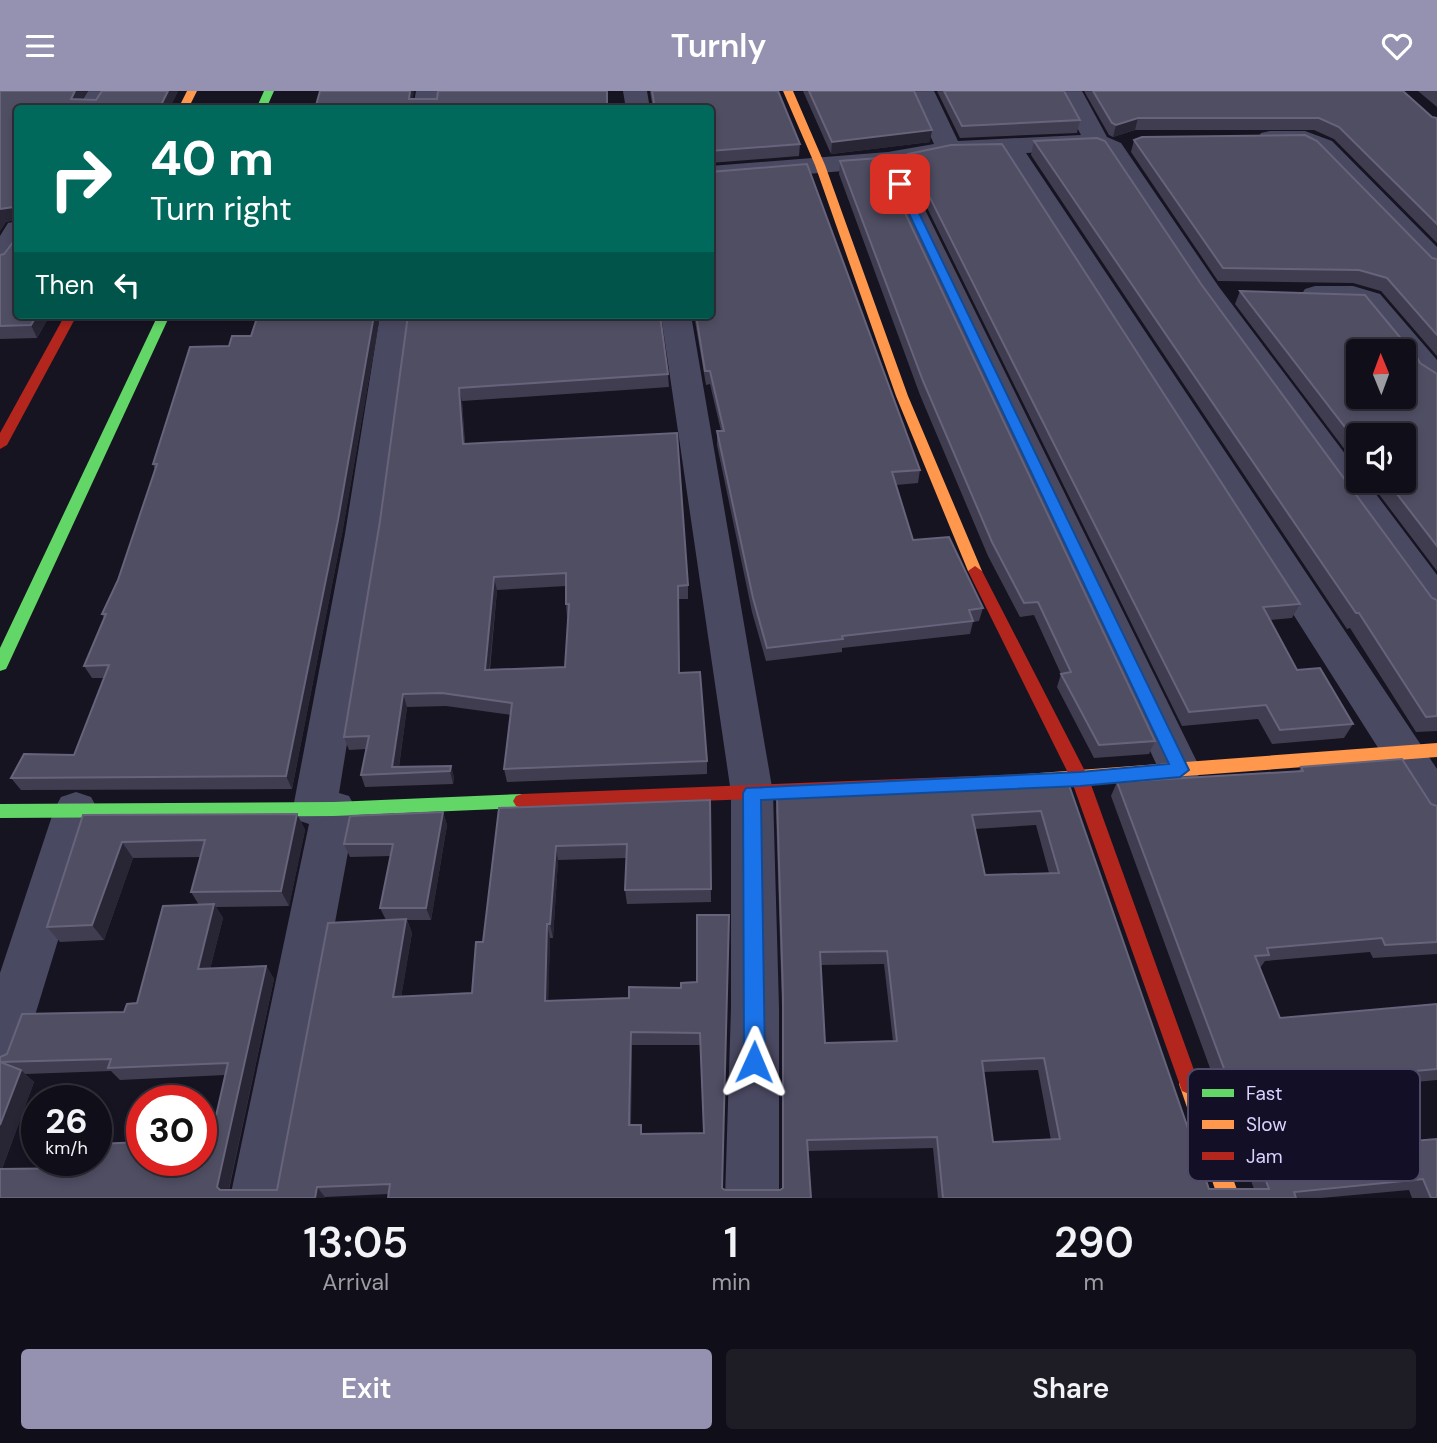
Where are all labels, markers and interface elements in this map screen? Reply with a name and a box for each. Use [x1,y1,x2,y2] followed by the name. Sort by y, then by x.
[671,25,766,67] text: Turnly
[21,27,59,65] icon: menu
[1378,27,1416,65] icon: heart
[150,126,274,190] text: 40 m
[35,133,126,224] icon: right
[870,154,930,214] pin
[881,165,919,203] icon: arrive
[150,188,292,230] text: Turn right
[108,266,146,304] icon: left
[35,268,94,302] text: Then
[1346,339,1416,409] north arrow
[1346,339,1416,493] map controls
[1346,423,1416,493] button: sound
[717,1025,791,1099] position arrow
[1188,1069,1420,1181] legend
[1246,1081,1282,1106] text: Fast
[126,1085,217,1176] speed limit sign: 30
[45,1098,88,1144] text: 26
[1246,1112,1287,1137] text: Slow
[45,1136,88,1160] text: km/h
[1246,1144,1283,1169] text: Jam
[303,1215,408,1270] text: 13:05
[724,1215,738,1270] text: 1
[1054,1215,1134,1270] text: 290
[322,1267,389,1297] text: Arrival
[711,1267,751,1297] text: min
[1084,1267,1104,1297] text: m
[21,1349,712,1429] button: Exit
[726,1349,1416,1429] button: Share

